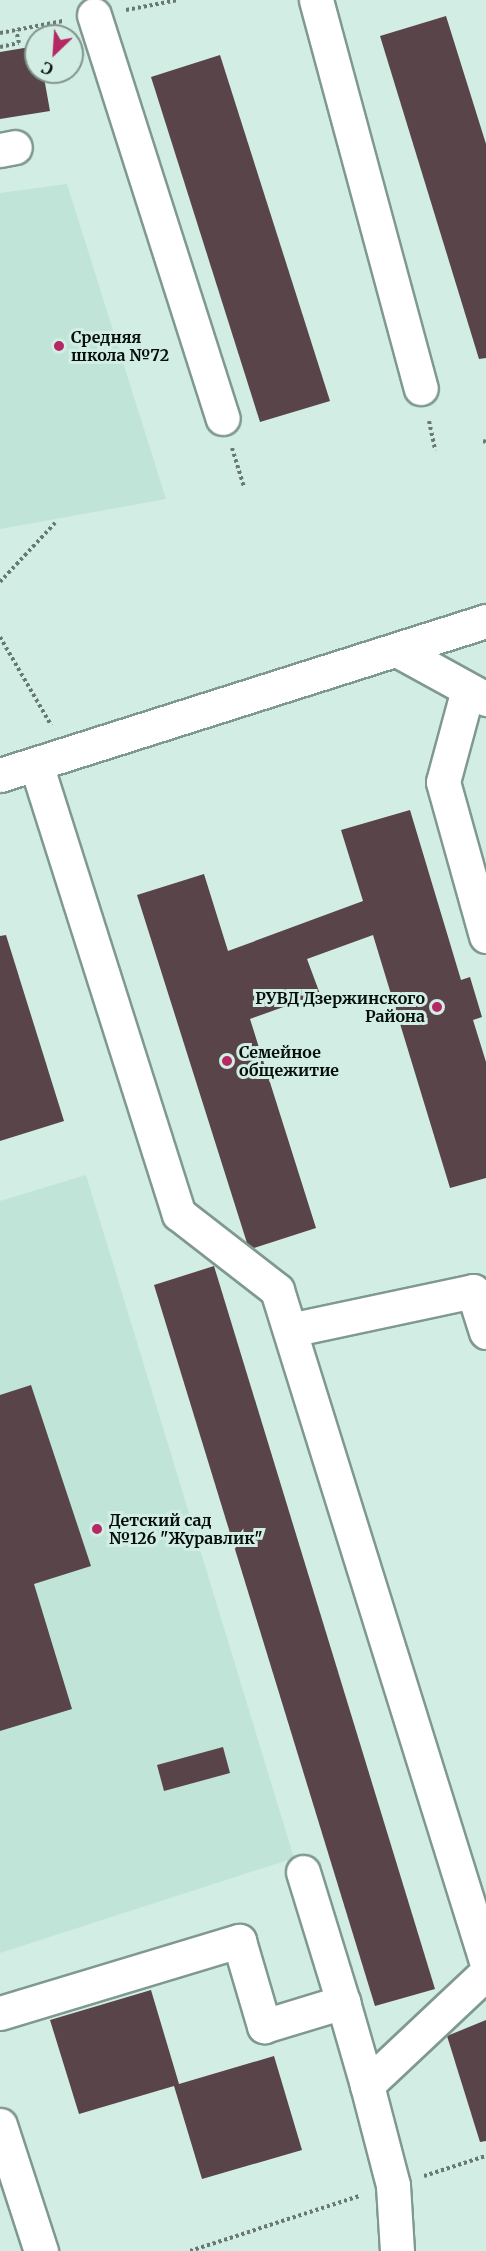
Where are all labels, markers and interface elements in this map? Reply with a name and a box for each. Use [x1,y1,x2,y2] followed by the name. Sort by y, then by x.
[24,24,84,84] north arrow
[38,57,56,80] text: С
[71,327,169,365] place label: Средняя школа №72
[52,339,66,353] marker: Средняя школа №72
[255,988,425,1026] place label: РУВД Дзержинского Района
[430,1000,444,1014] marker: РУВД Дзержинского Района
[239,1042,339,1080] place label: Семейное общежитие
[220,1054,234,1068] marker: Семейное общежитие
[109,1510,263,1548] place label: Детский сад №126 "Журавлик"
[90,1522,104,1536] marker: Детский сад №126 "Журавлик"

